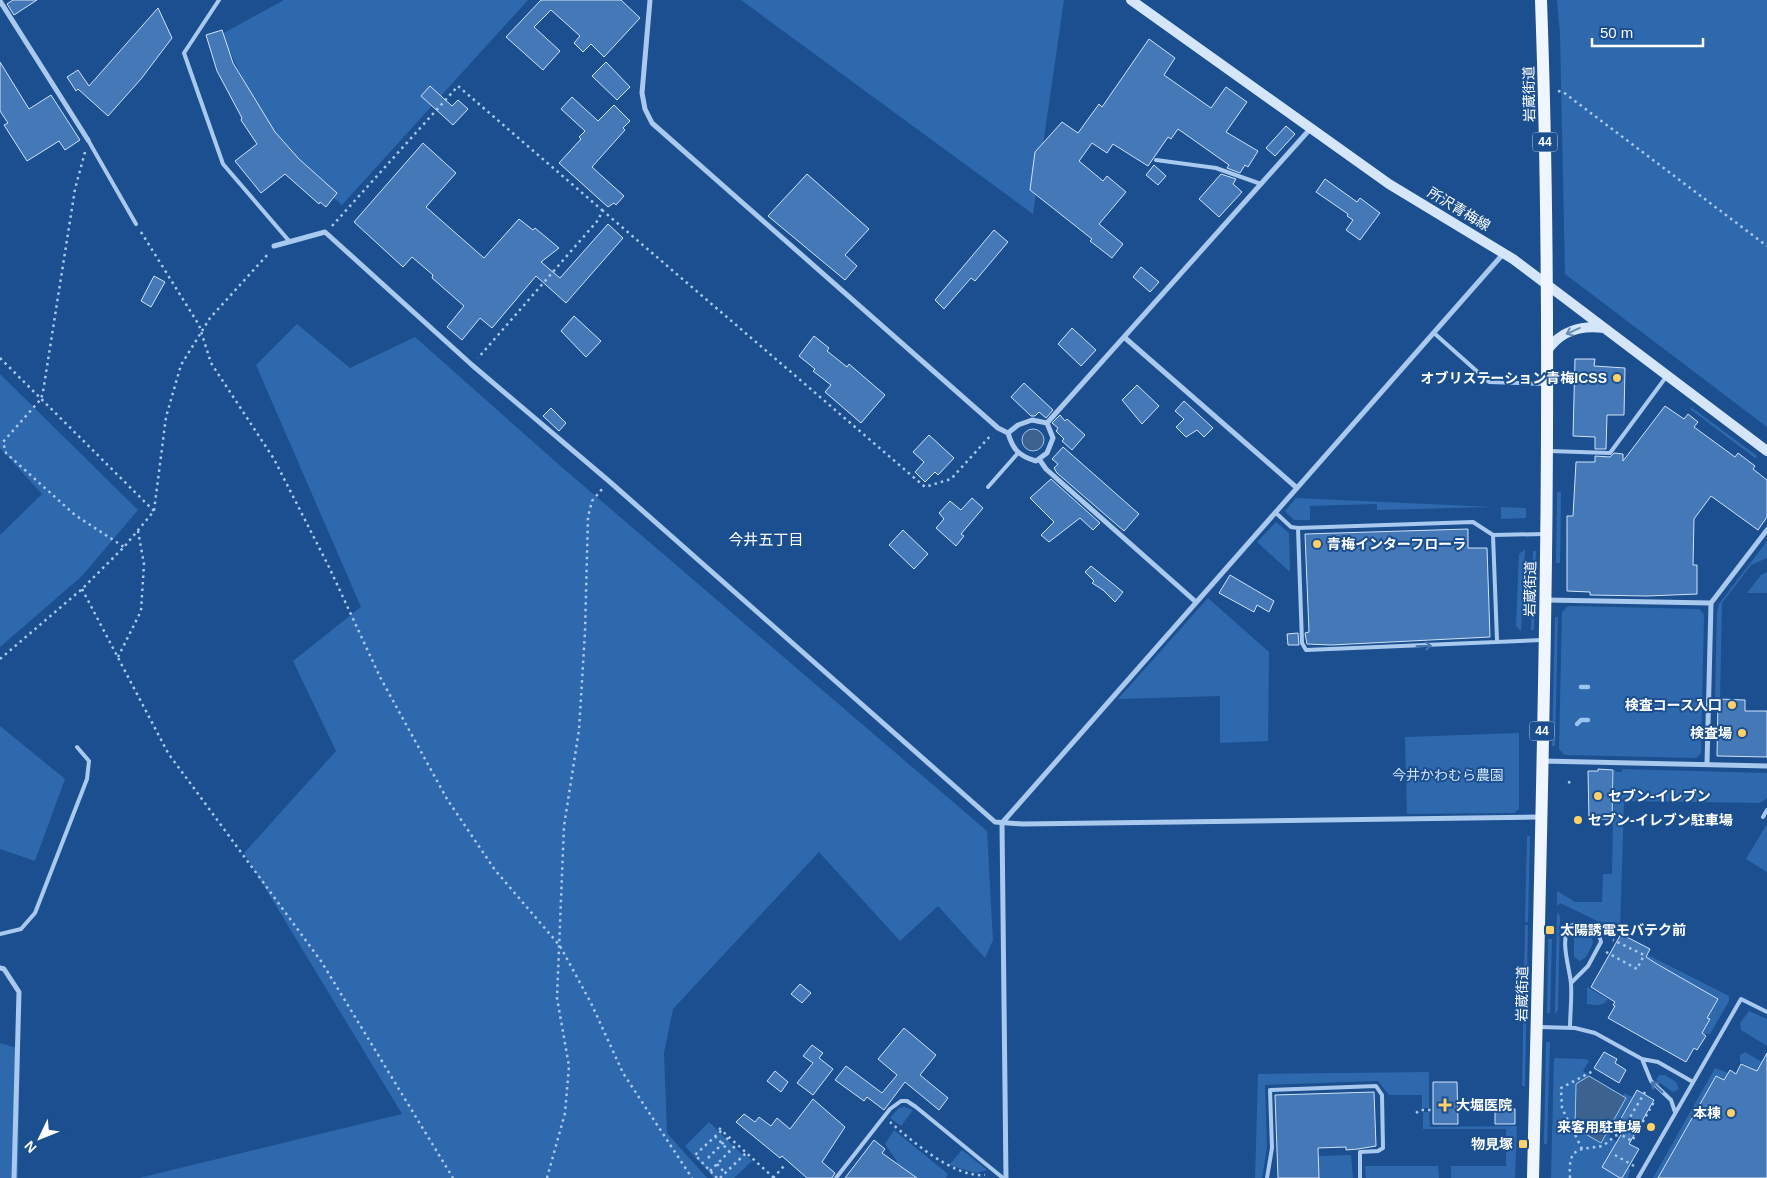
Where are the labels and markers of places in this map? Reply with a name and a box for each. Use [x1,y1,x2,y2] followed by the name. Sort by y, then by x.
[1421,370,1607,386] place label: オブリステーション青梅ICSS
[1611,372,1623,384] marker: オブリステーション青梅ICSS
[1327,536,1466,552] place label: 青梅インターフローラ
[1311,538,1323,550] marker: 青梅インターフローラ
[1625,697,1722,713] place label: 検査コース入口
[1726,699,1738,711] marker: 検査コース入口
[1690,725,1732,741] place label: 検査場
[1736,727,1748,739] marker: 検査場
[1608,788,1711,804] place label: セブン-イレブン
[1592,790,1604,802] marker: セブン-イレブン
[1588,812,1733,828] place label: セブン-イレブン駐車場
[1572,814,1584,826] marker: セブン-イレブン駐車場
[1560,922,1686,938] place label: 太陽誘電モバテク前
[1544,924,1556,936] marker: 太陽誘電モバテク前
[1456,1097,1512,1113] place label: 大堀医院
[1438,1098,1452,1112] marker: 大堀医院
[1693,1105,1721,1121] place label: 本棟
[1725,1107,1737,1119] marker: 本棟
[1557,1119,1641,1135] place label: 来客用駐車場
[1645,1121,1657,1133] marker: 来客用駐車場
[1471,1136,1513,1152] place label: 物見塚
[1517,1138,1529,1150] marker: 物見塚

